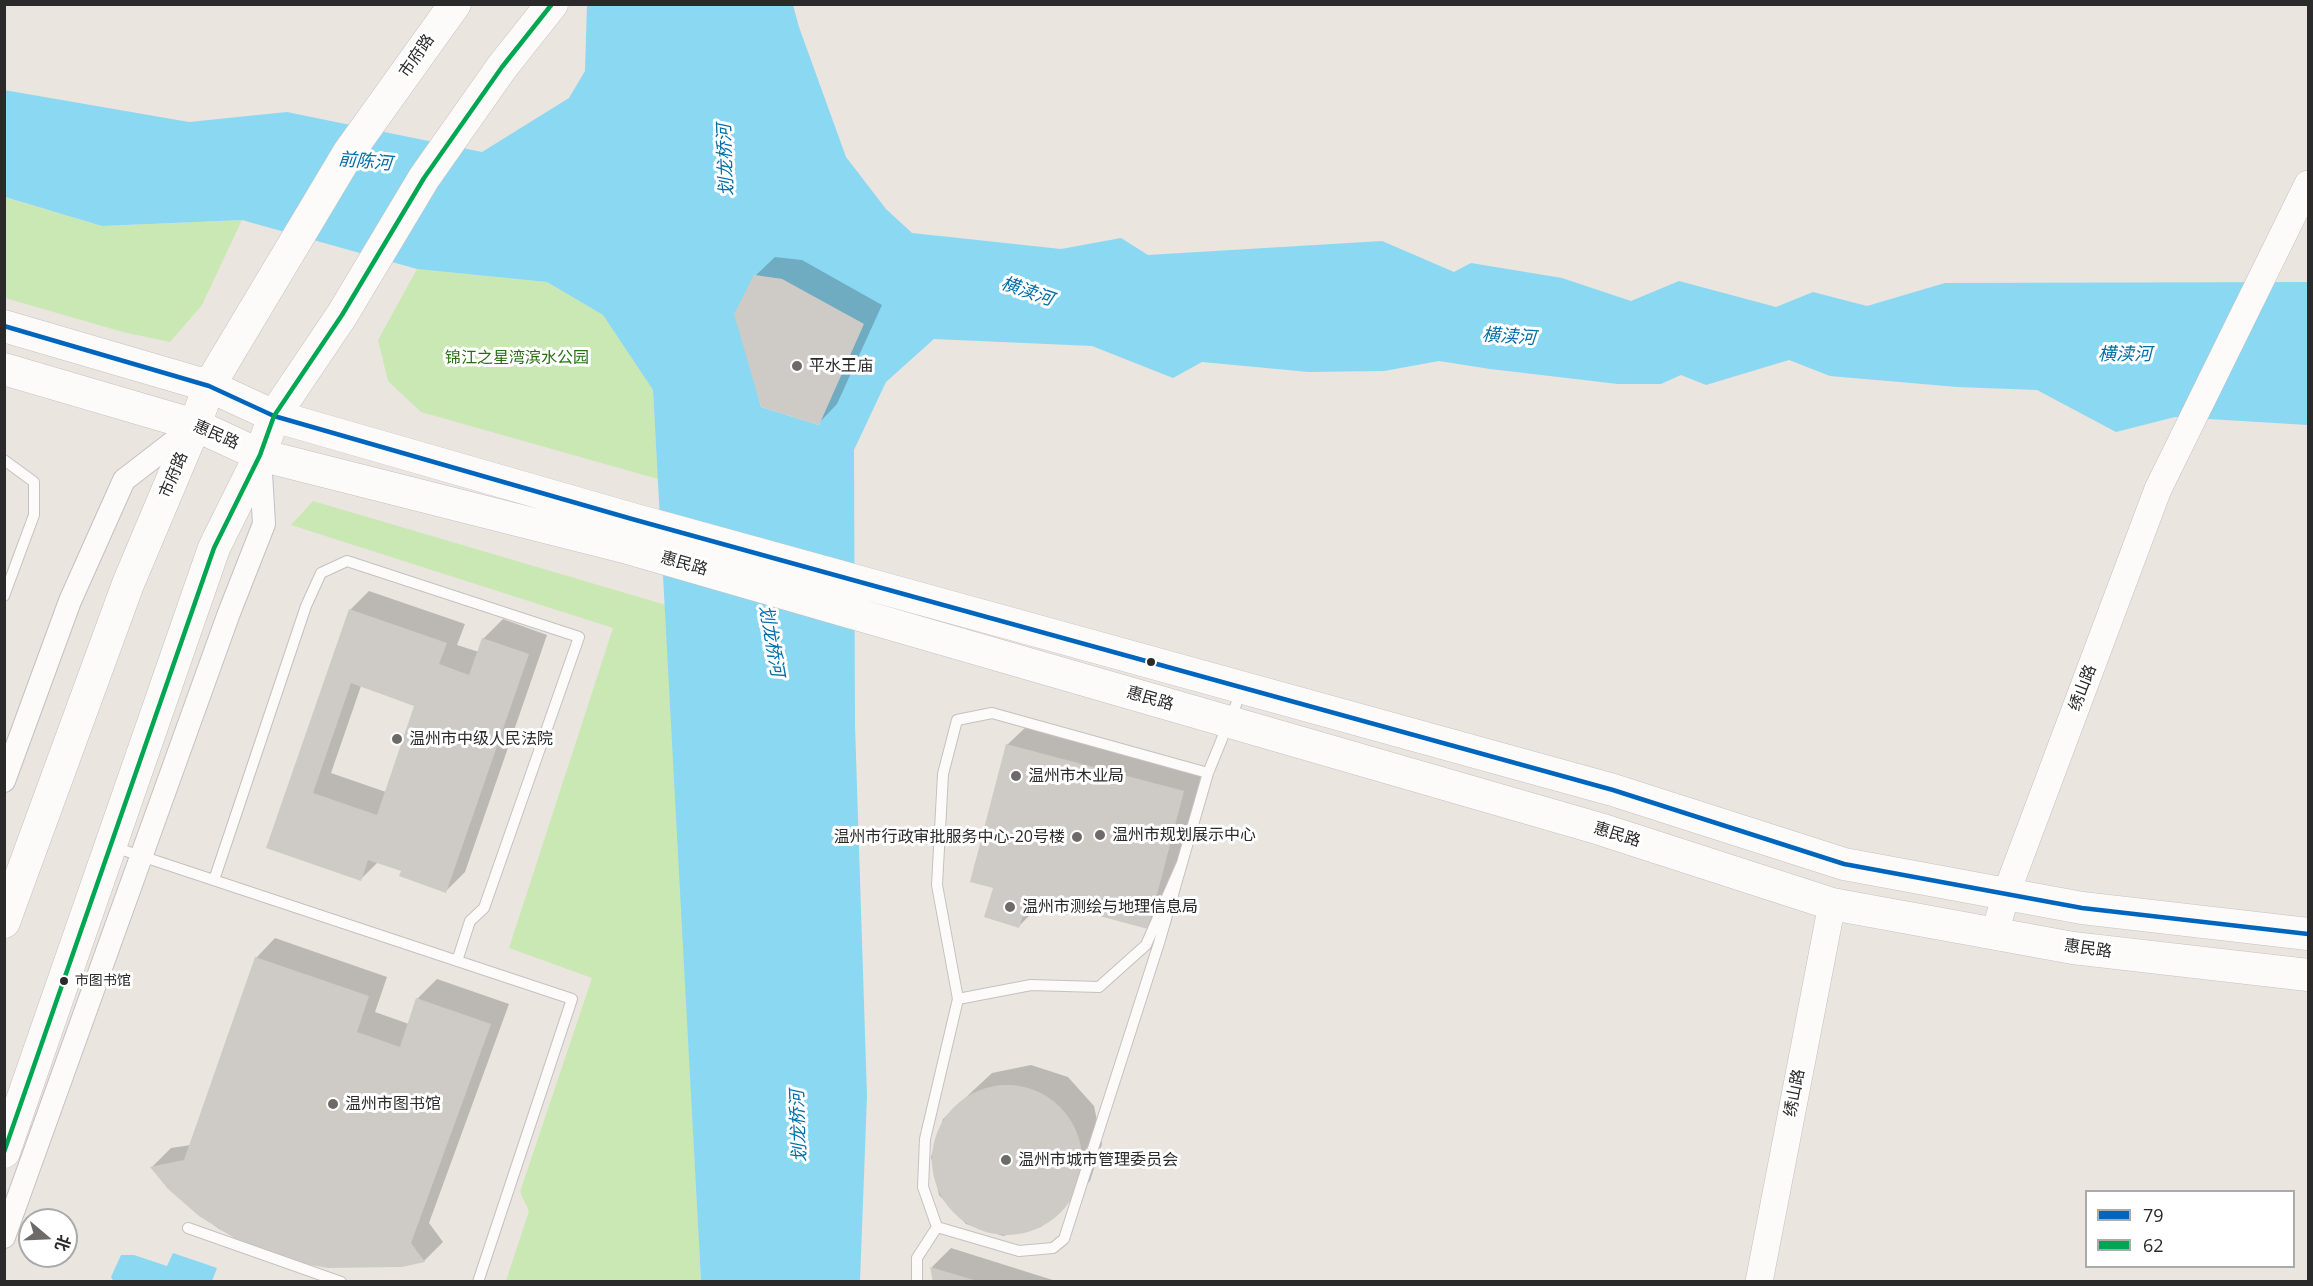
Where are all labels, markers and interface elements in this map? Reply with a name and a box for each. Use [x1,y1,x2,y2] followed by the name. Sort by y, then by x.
[395,31,439,81] street label: 市府路
[714,124,738,196] water label: 划龙桥河
[337,149,393,175] water label: 前陈河
[998,273,1056,311] water label: 横渎河
[1481,324,1537,350] water label: 横渎河
[2098,344,2152,366] water label: 横渎河
[445,348,589,368] park label: 锦江之星湾滨水公园
[809,356,873,376] place label: 平水王庙
[790,359,804,373] marker: 平水王庙
[190,416,242,454] street label: 惠民路
[156,449,192,501] street label: 市府路
[658,548,710,580] street label: 惠民路
[754,604,788,678] water label: 划龙桥河
[1145,656,1157,668] unlabelled marker
[2065,662,2101,714] street label: 绣山路
[1124,683,1176,715] street label: 惠民路
[409,729,553,749] place label: 温州市中级人民法院
[390,732,404,746] marker: 温州市中级人民法院
[1028,766,1124,786] place label: 温州市木业局
[1009,769,1023,783] marker: 温州市木业局
[1591,819,1643,851] street label: 惠民路
[1112,825,1256,845] place label: 温州市规划展示中心
[834,827,1065,847] place label: 温州市行政审批服务中心-20号楼
[1093,828,1107,842] marker: 温州市规划展示中心
[1070,830,1084,844] marker: 温州市行政审批服务中心-20号楼
[1022,897,1198,917] place label: 温州市测绘与地理信息局
[1003,900,1017,914] marker: 温州市测绘与地理信息局
[2063,936,2113,962] street label: 惠民路
[75,973,131,989] place label: 市图书馆
[58,975,70,987] marker: 市图书馆
[1781,1068,1809,1118] street label: 绣山路
[787,1090,811,1162] water label: 划龙桥河
[345,1094,441,1114] place label: 温州市图书馆
[326,1097,340,1111] marker: 温州市图书馆
[1018,1150,1178,1170] place label: 温州市城市管理委员会
[999,1153,1013,1167] marker: 温州市城市管理委员会
[2085,1190,2295,1268] legend
[2143,1203,2164,1227] text: 79
[18,1208,78,1268] north arrow
[50,1232,76,1254] text: 北
[2143,1233,2164,1257] text: 62

